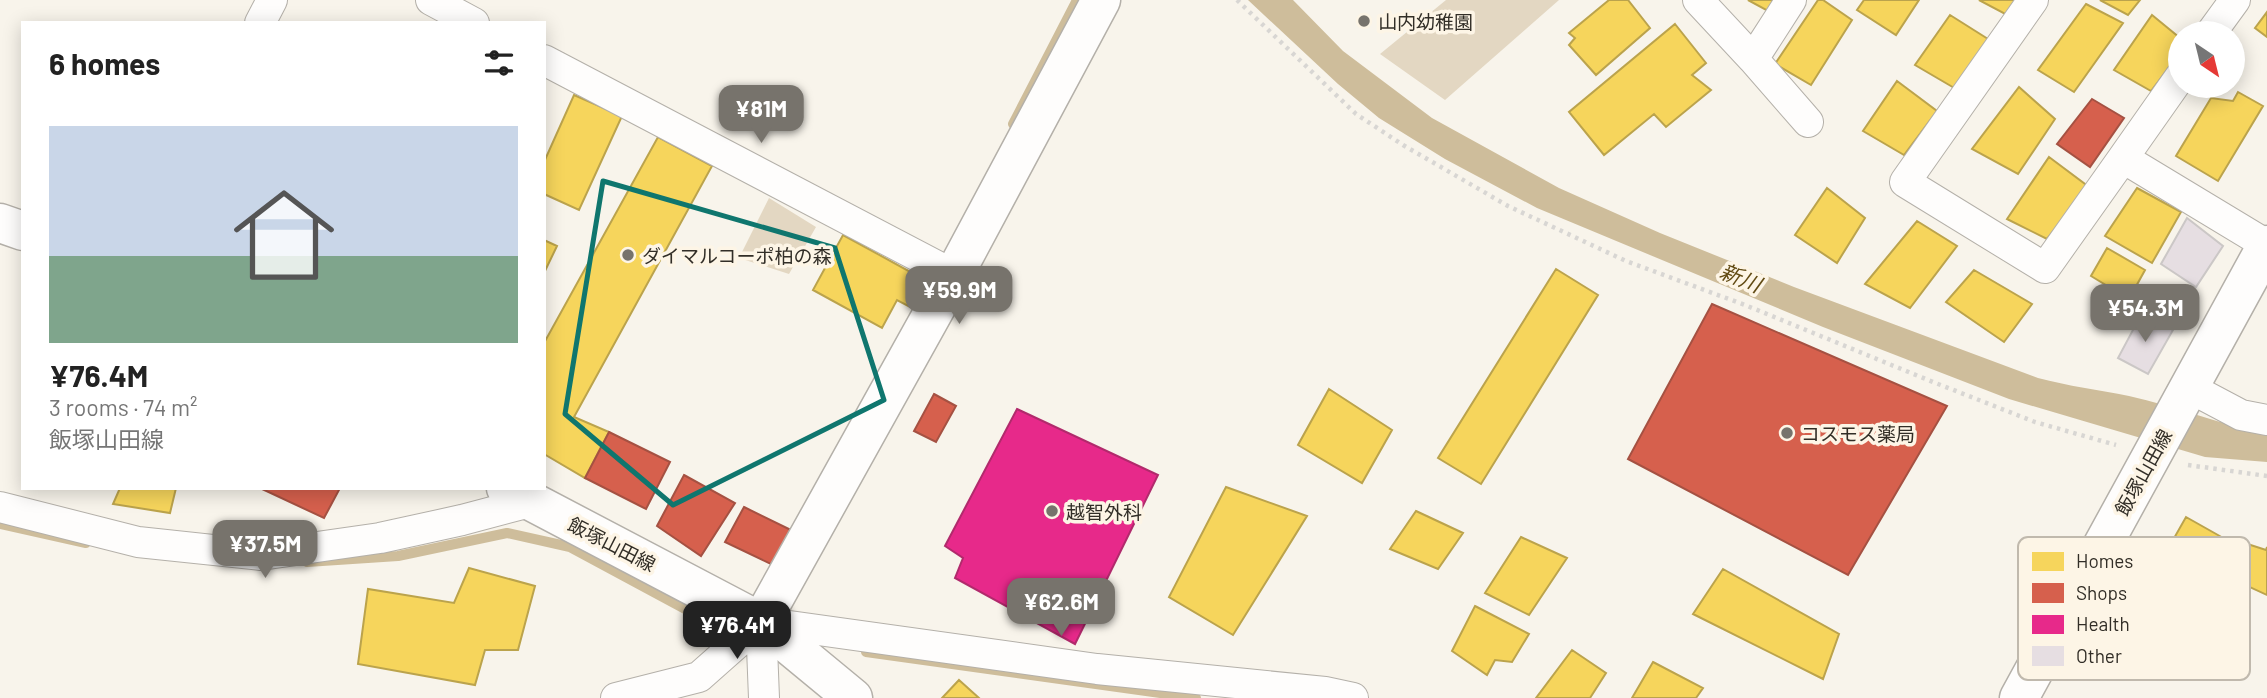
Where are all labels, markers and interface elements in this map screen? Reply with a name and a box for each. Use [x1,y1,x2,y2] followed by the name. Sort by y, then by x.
[1378,10,1473,33] place label: 山内幼稚園
[1356,13,1372,29] marker: 山内幼稚園
[2168,21,2245,98] north arrow
[2168,21,2245,98] map controls
[480,44,518,82] icon: filters
[49,45,160,81] text: 6 homes
[720,86,802,145] pin: ¥81M
[735,94,787,122] text: ¥81M
[221,172,347,298] icon: home
[642,244,832,267] place label: ダイマルコーポ柏の森
[620,247,636,263] marker: ダイマルコーポ柏の森
[1717,258,1767,297] water label: 新川
[902,266,1016,326] pin: ¥59.9M
[921,275,997,303] text: ¥59.9M
[2088,284,2202,344] pin: ¥54.3M
[2106,293,2184,321] text: ¥54.3M
[49,357,148,393] text: ¥76.4M
[49,393,198,421] text: 3 rooms · 74 m²
[1801,422,1915,445] place label: コスモス薬局
[49,425,164,453] text: 飯塚山田線
[1779,425,1795,441] marker: コスモス薬局
[2110,425,2176,519] street label: 飯塚山田線
[1066,500,1142,523] place label: 越智外科
[1044,503,1060,519] marker: 越智外科
[564,512,660,576] street label: 飯塚山田線
[208,520,322,580] pin: ¥37.5M
[228,529,302,557] text: ¥37.5M
[2018,537,2250,680] legend
[2076,549,2133,572] text: Homes
[1004,578,1118,638] pin: ¥62.6M
[2076,581,2127,604] text: Shops
[1023,587,1099,615] text: ¥62.6M
[680,602,794,661] pin: ¥76.4M
[699,610,775,638] text: ¥76.4M
[2076,612,2130,635] text: Health
[2076,644,2122,667] text: Other

